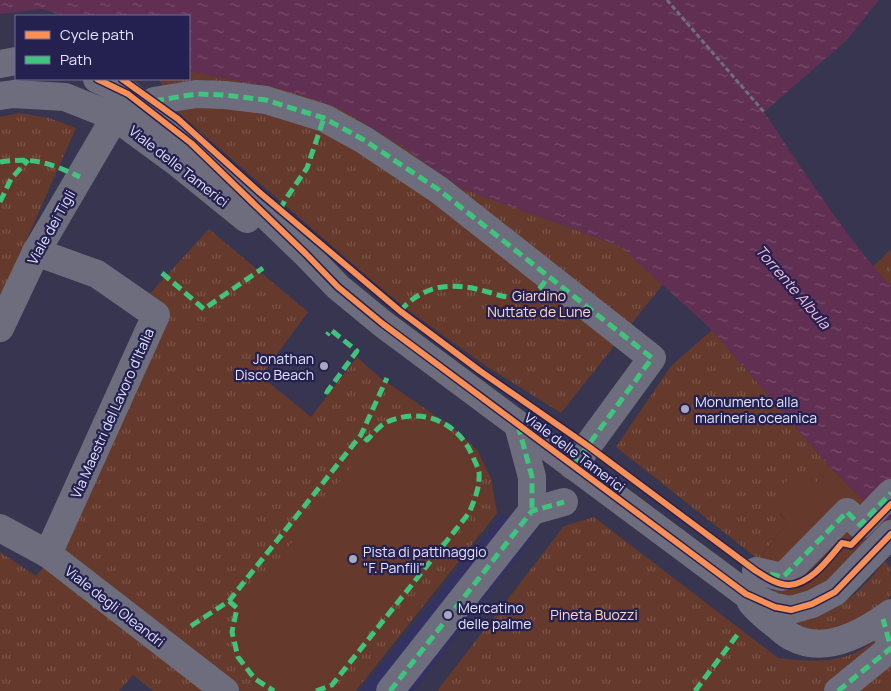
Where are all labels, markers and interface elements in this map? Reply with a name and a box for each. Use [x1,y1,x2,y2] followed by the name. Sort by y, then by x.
[15,15,190,80] legend
[60,24,134,45] text: Cycle path
[60,49,92,70] text: Path
[125,121,233,211] street label: Viale delle Tamerici
[23,186,79,268] street label: Viale dei Tigli
[751,241,836,334] water label: Torrente Albula
[487,286,591,321] park label: Giardino Nuttate de Lune
[66,325,158,501] street label: Via Maestri del Lavoro d'Italia
[235,349,314,384] place label: Jonathan Disco Beach
[318,360,330,372] marker: Jonathan Disco Beach
[695,392,817,427] place label: Monumento alla marineria oceanica
[679,403,691,415] marker: Monumento alla marineria oceanica
[521,408,629,496] street label: Viale delle Tamerici
[363,542,487,577] place label: Pista di pattinaggio "F. Panfili"
[347,553,359,565] marker: Pista di pattinaggio "F. Panfili"
[61,561,169,651] street label: Viale degli Oleandri
[458,598,531,633] place label: Mercatino delle palme
[550,605,638,624] park label: Pineta Buozzi
[442,609,454,621] marker: Mercatino delle palme

